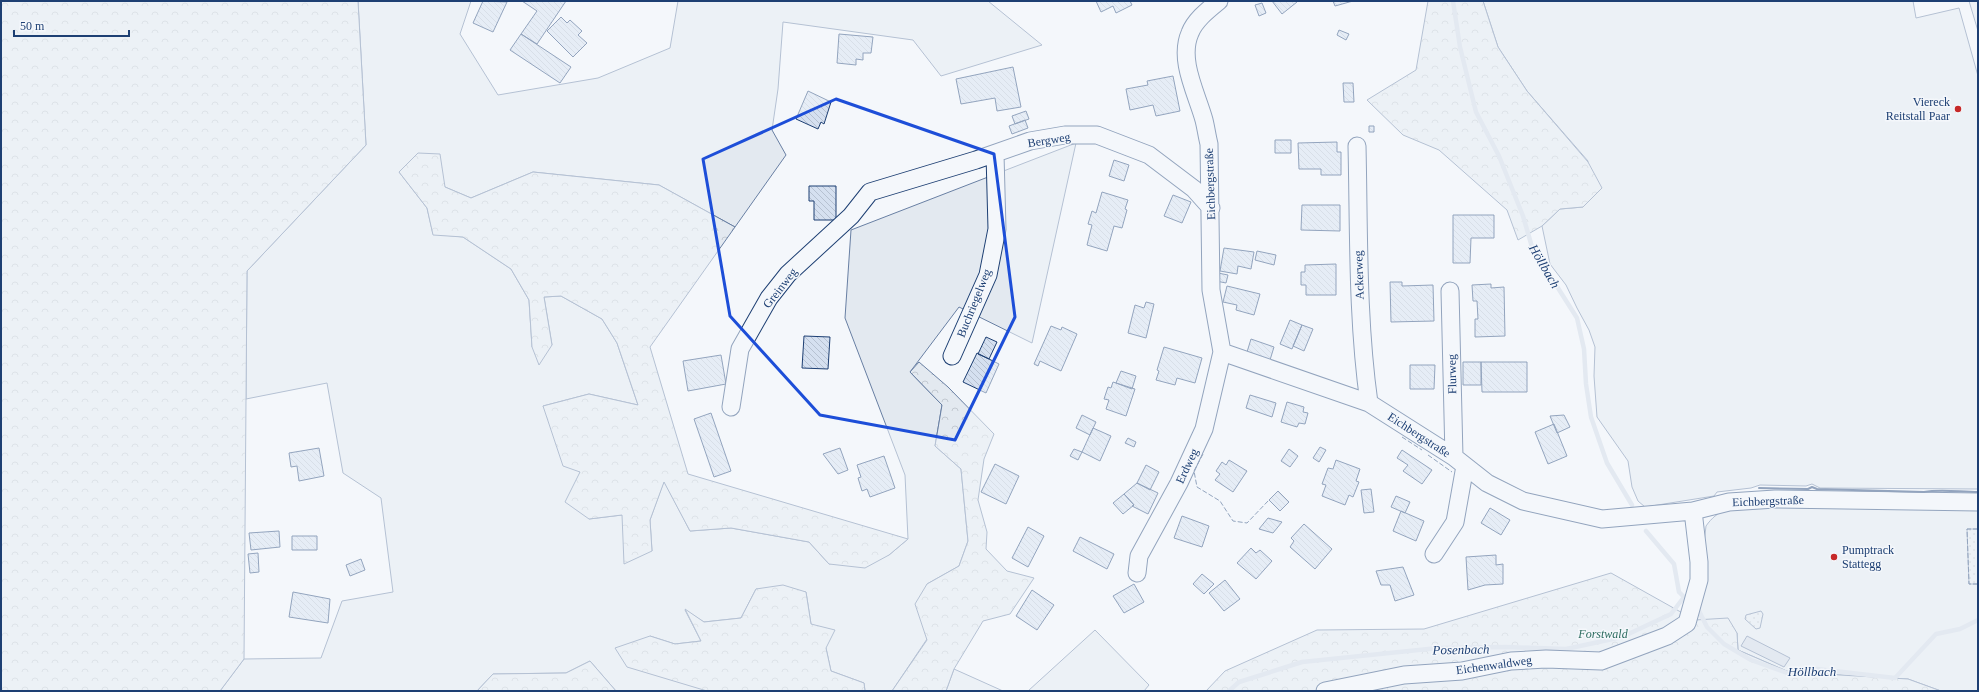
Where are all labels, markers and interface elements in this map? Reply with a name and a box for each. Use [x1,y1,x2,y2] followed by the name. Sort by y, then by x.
[14,12,129,38] scale bar
[20,19,45,33] text: 50 m
[1886,95,1950,123] place label: Viereck Reitstall Paar
[1953,104,1963,114] marker: Viereck Reitstall Paar
[1027,130,1071,150] street label: Bergweg
[1202,148,1218,220] street label: Eichbergstraße
[1525,241,1563,291] water label: Höllbach
[1351,250,1367,300] street label: Ackerweg
[760,265,800,311] street label: Greinweg
[954,267,994,339] street label: Buchriegelweg
[1445,354,1459,394] street label: Flurweg
[1385,410,1453,460] street label: Eichbergstraße
[1173,446,1201,486] street label: Erdweg
[1732,493,1804,509] street label: Eichbergstraße
[1842,543,1894,571] place label: Pumptrack Stattegg
[1829,552,1839,562] marker: Pumptrack Stattegg
[1577,627,1629,641] park label: Forstwald
[1431,642,1490,658] water label: Posenbach
[1455,653,1533,677] street label: Eichenwaldweg
[1787,664,1836,679] water label: Höllbach

